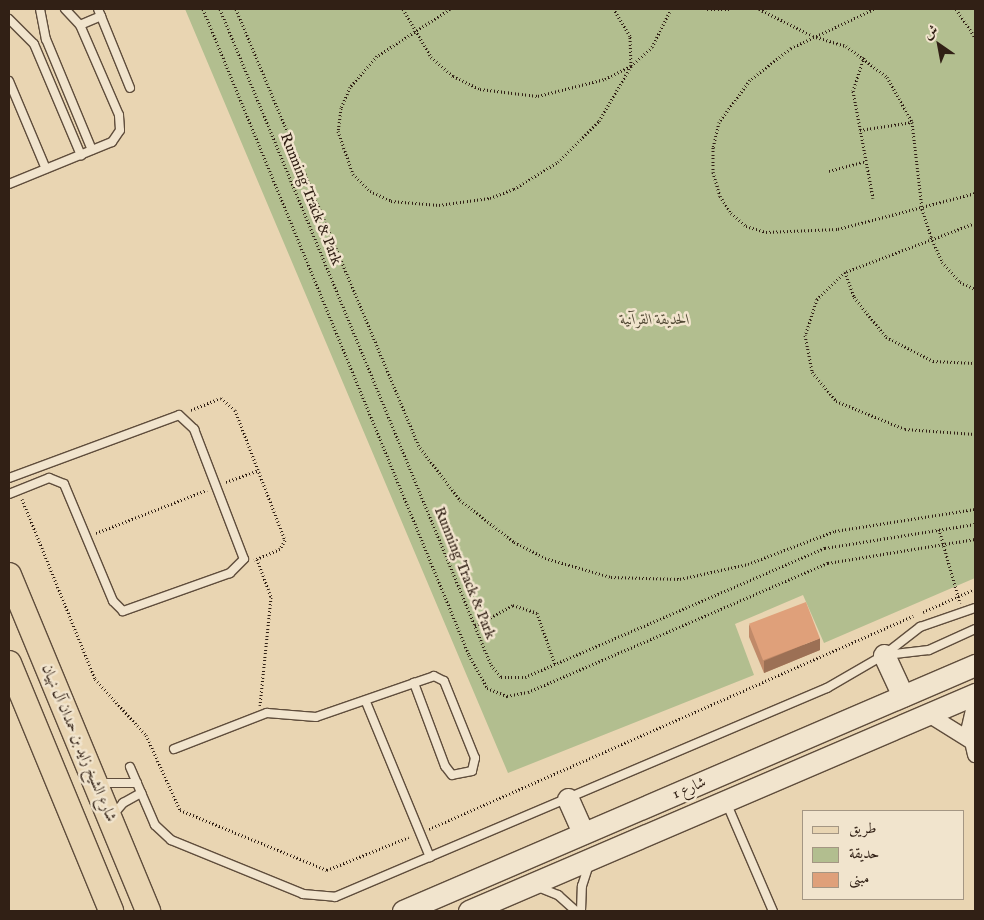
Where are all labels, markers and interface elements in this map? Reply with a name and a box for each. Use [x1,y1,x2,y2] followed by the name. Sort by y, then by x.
[914,20,964,70] north arrow
[920,21,942,44] text: ش
[276,130,346,268] street label: Running Track & Park
[620,311,690,329] park label: الحديقة القرآنية
[430,504,500,642] street label: Running Track & Park
[38,662,120,824] street label: شارع الشيخ زايد بن حمدان آل نهيان
[669,773,709,803] street label: شارع 1
[802,810,964,900] legend
[849,819,876,838] text: طريق
[849,844,879,863] text: حديقة
[849,869,869,888] text: مبنى

